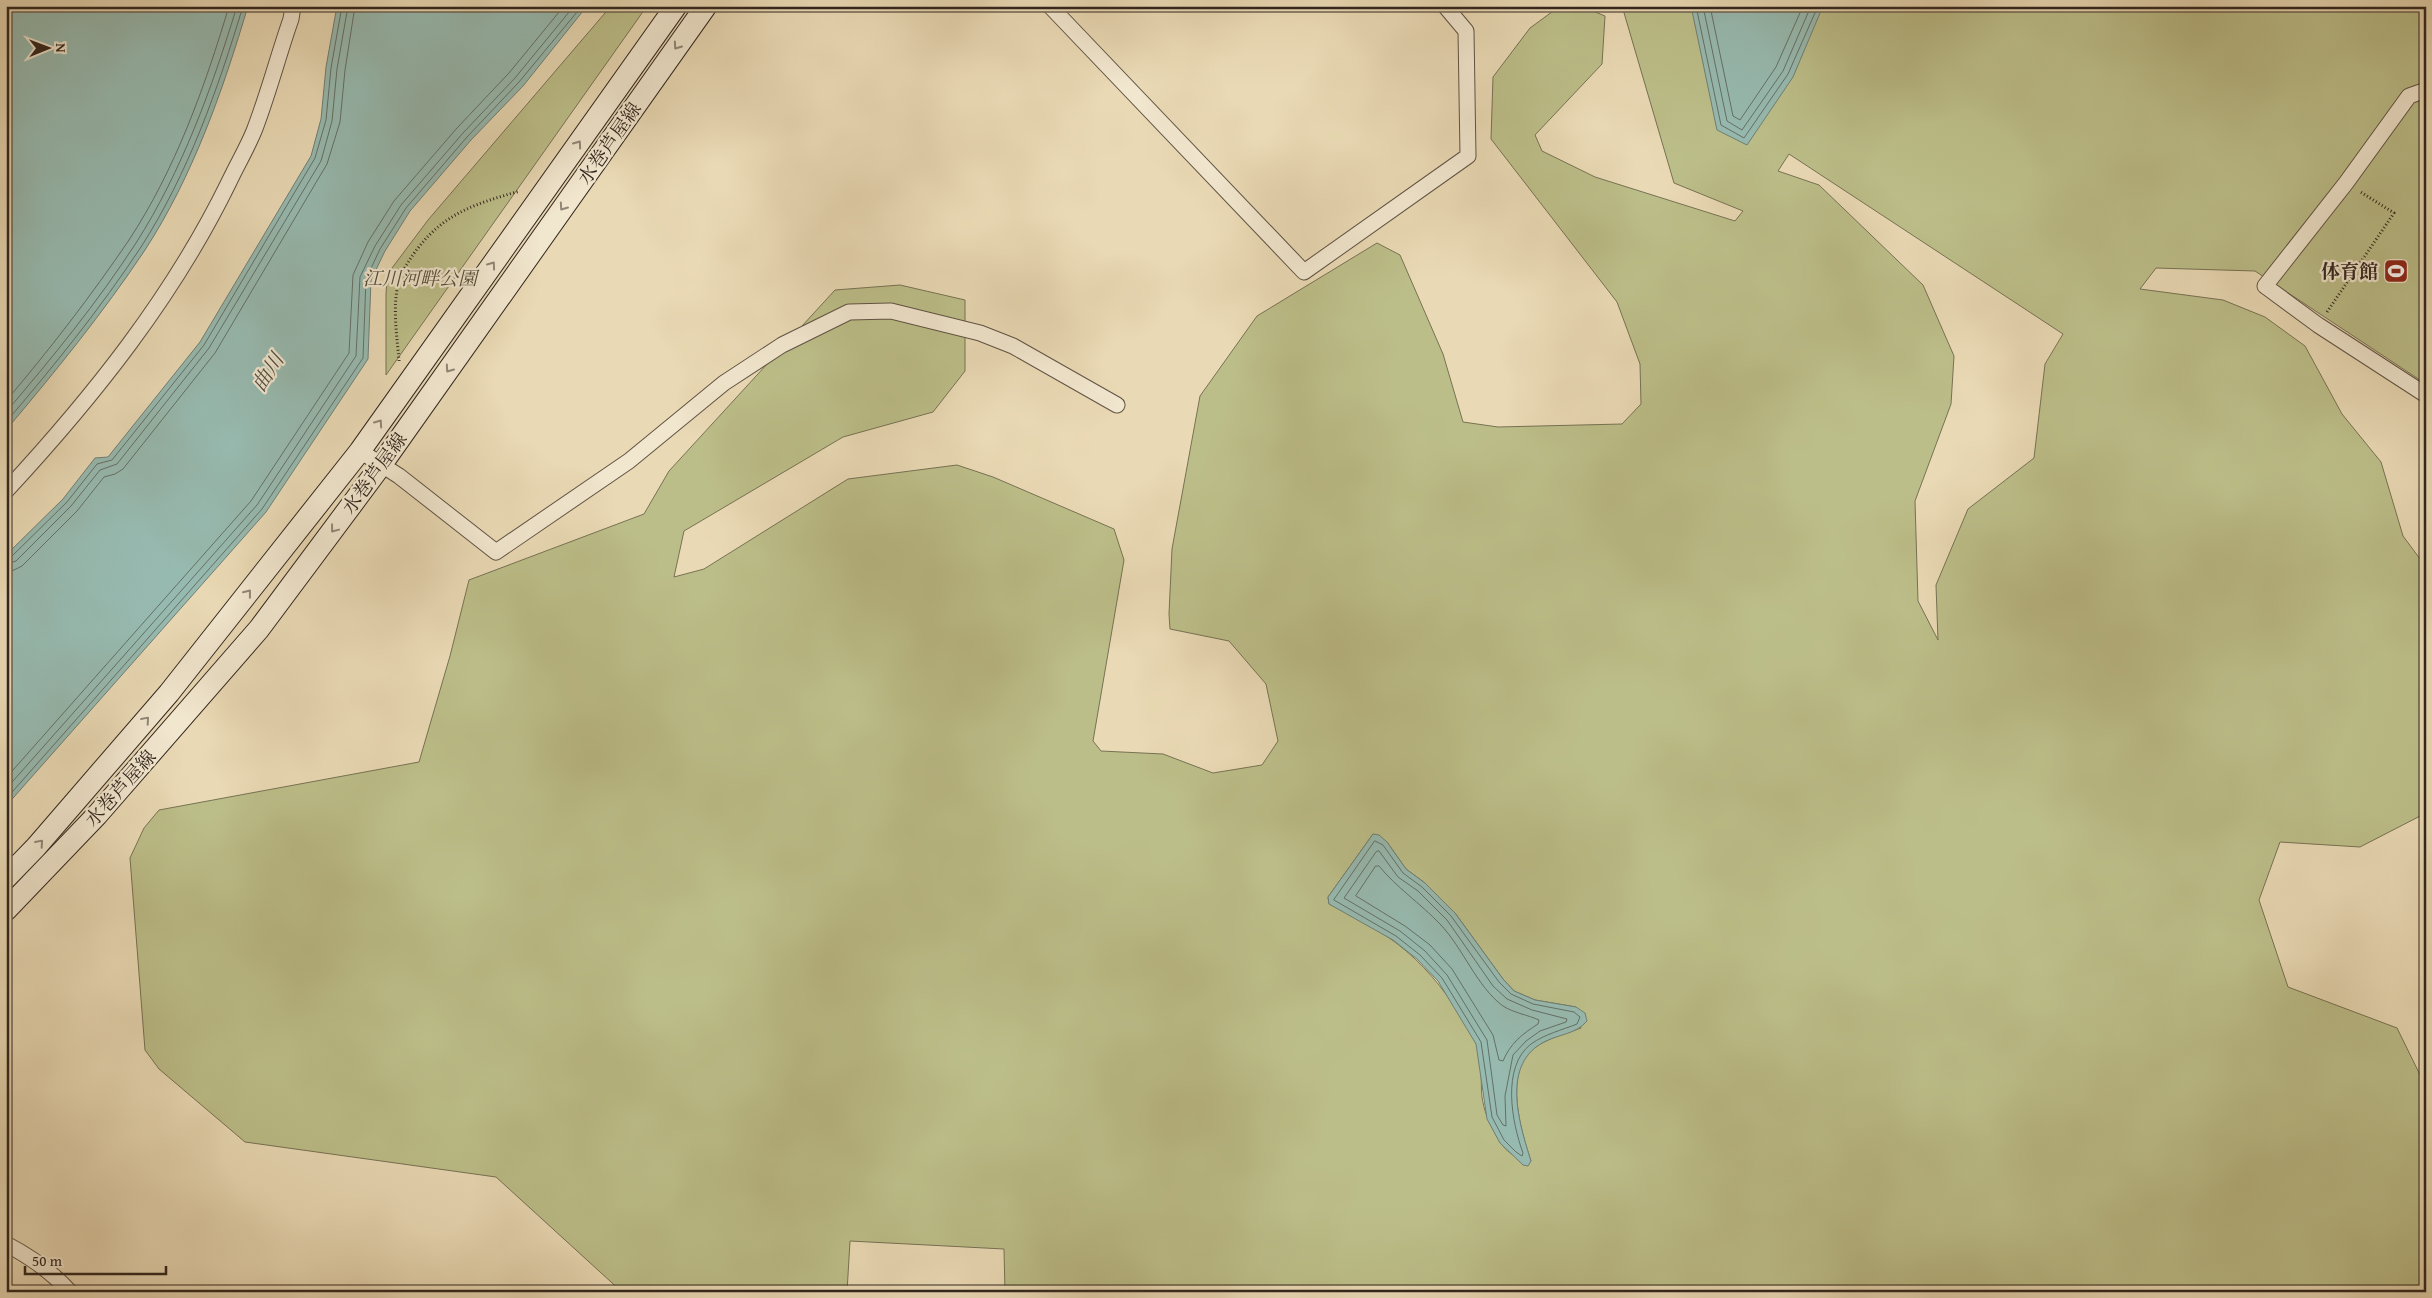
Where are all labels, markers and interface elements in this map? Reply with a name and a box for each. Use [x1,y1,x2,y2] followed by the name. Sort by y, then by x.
[22,22,72,72] north arrow
[674,40,683,50] one-way arrow
[51,43,71,53] text: N
[570,96,648,190] street label: 水巻芦屋線
[573,141,581,150] one-way arrow
[560,201,569,211] one-way arrow
[2321,257,2378,285] place label: 体育館
[2383,258,2409,284] sports icon: 体育館
[486,261,495,271] one-way arrow
[363,264,480,292] park label: 江川河畔公園
[244,346,291,397] water label: 曲川
[446,363,455,372] one-way arrow
[373,419,382,429] one-way arrow
[335,426,413,520] street label: 水巻芦屋線
[331,523,340,533] one-way arrow
[242,589,251,599] one-way arrow
[141,716,150,725] one-way arrow
[78,743,162,833] street label: 水巻芦屋線
[34,839,43,848] one-way arrow
[25,1243,166,1275] scale bar
[32,1250,63,1271] text: 50 m

